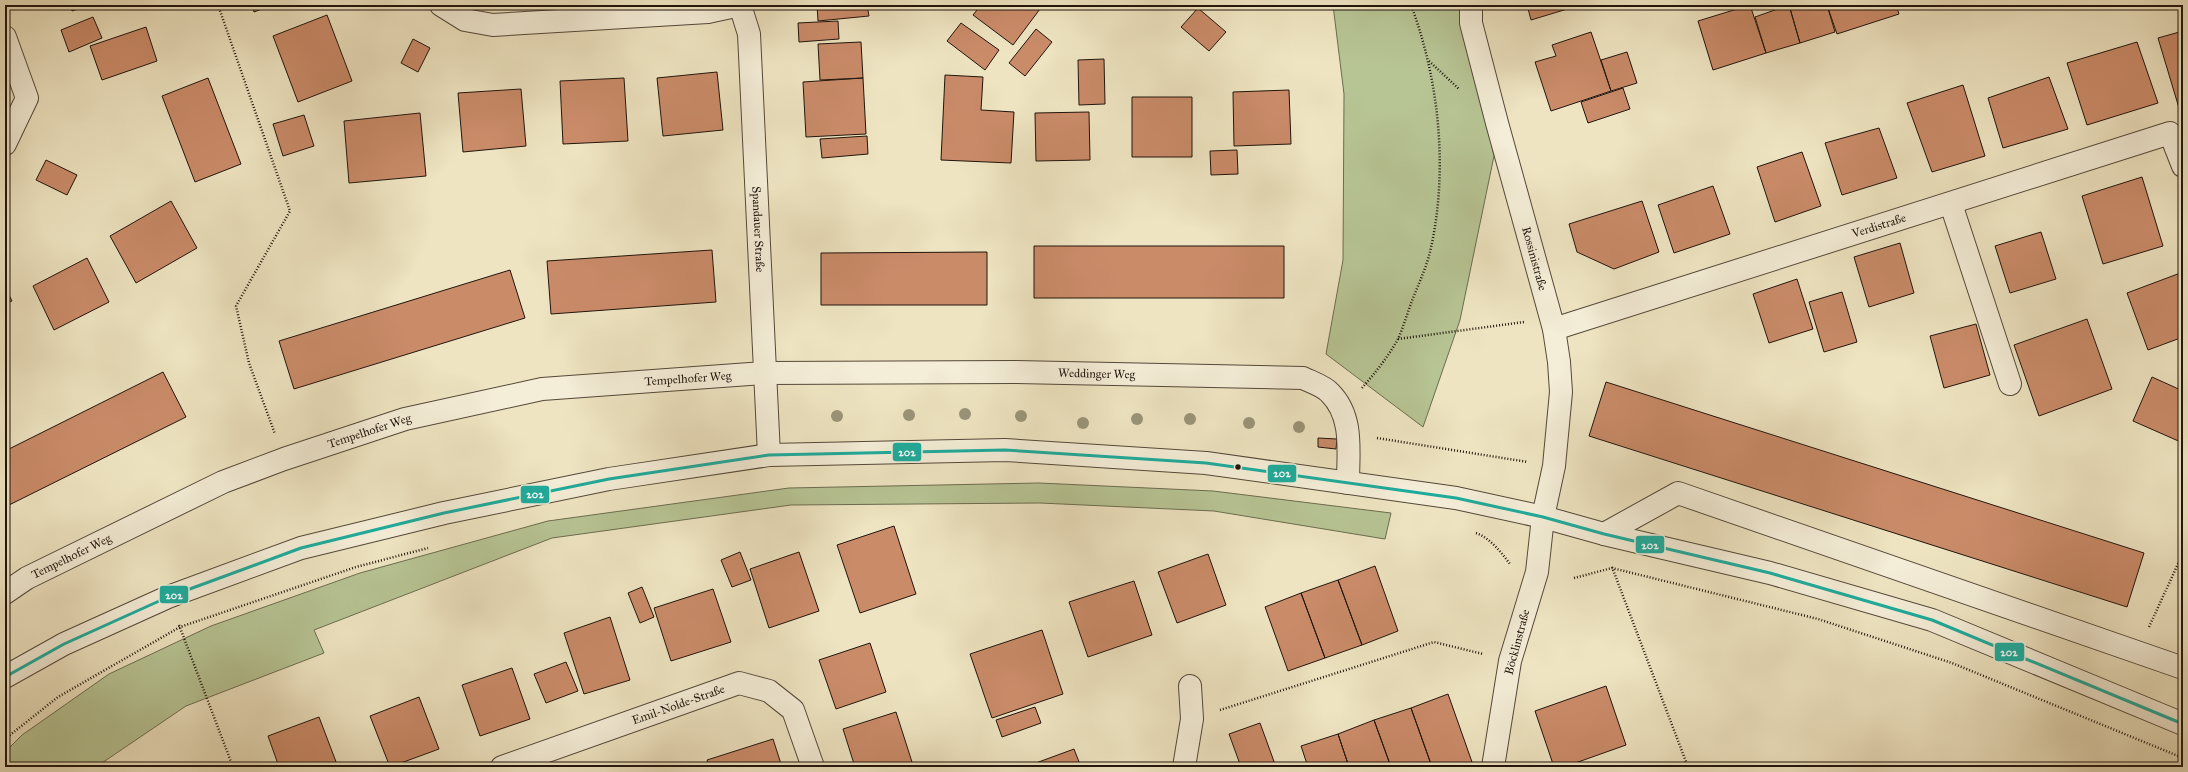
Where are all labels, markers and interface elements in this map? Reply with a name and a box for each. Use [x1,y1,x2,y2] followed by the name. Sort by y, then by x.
[749,186,767,273] street label: Spandauer Straße
[1849,210,1908,241] street label: Verdistraße
[1519,225,1550,292] street label: Rossinistraße
[1058,366,1136,382] street label: Weddinger Weg
[644,368,732,389] street label: Tempelhofer Weg
[326,411,413,451] street label: Tempelhofer Weg
[892,442,922,462] line badge: 202
[898,446,916,459] text: 202
[1233,462,1243,472] unlabelled marker
[1267,464,1297,483] line badge: 202
[1273,467,1291,480] text: 202
[520,485,550,504] line badge: 202
[526,488,544,501] text: 202
[29,531,114,582] street label: Tempelhofer Weg
[1635,535,1665,554] line badge: 202
[1641,539,1659,552] text: 202
[159,585,189,604] line badge: 202
[165,589,183,602] text: 202
[1502,608,1532,676] street label: Böcklinstraße
[1994,642,2025,662] line badge: 202
[2000,646,2018,659] text: 202
[630,682,727,727] street label: Emil-Nolde-Straße

